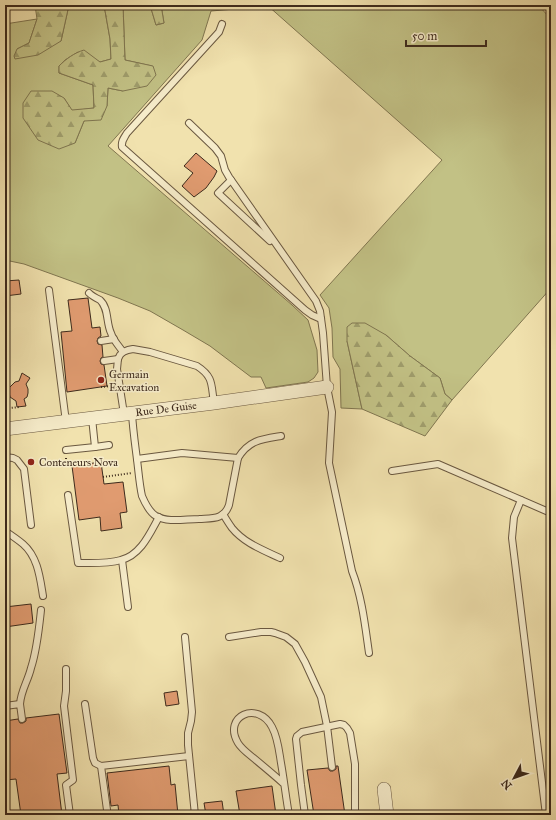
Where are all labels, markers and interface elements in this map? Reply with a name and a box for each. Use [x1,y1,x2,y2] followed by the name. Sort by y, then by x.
[406,22,486,48] scale bar
[412,29,437,43] text: 50 m
[109,368,159,394] place label: Germain Excavation
[96,375,106,385] marker: Germain Excavation
[135,399,198,419] street label: Rue De Guise
[39,456,118,469] place label: Conteneurs Nova
[26,457,36,467] marker: Conteneurs Nova
[494,758,534,798] north arrow
[498,776,515,792] text: N

